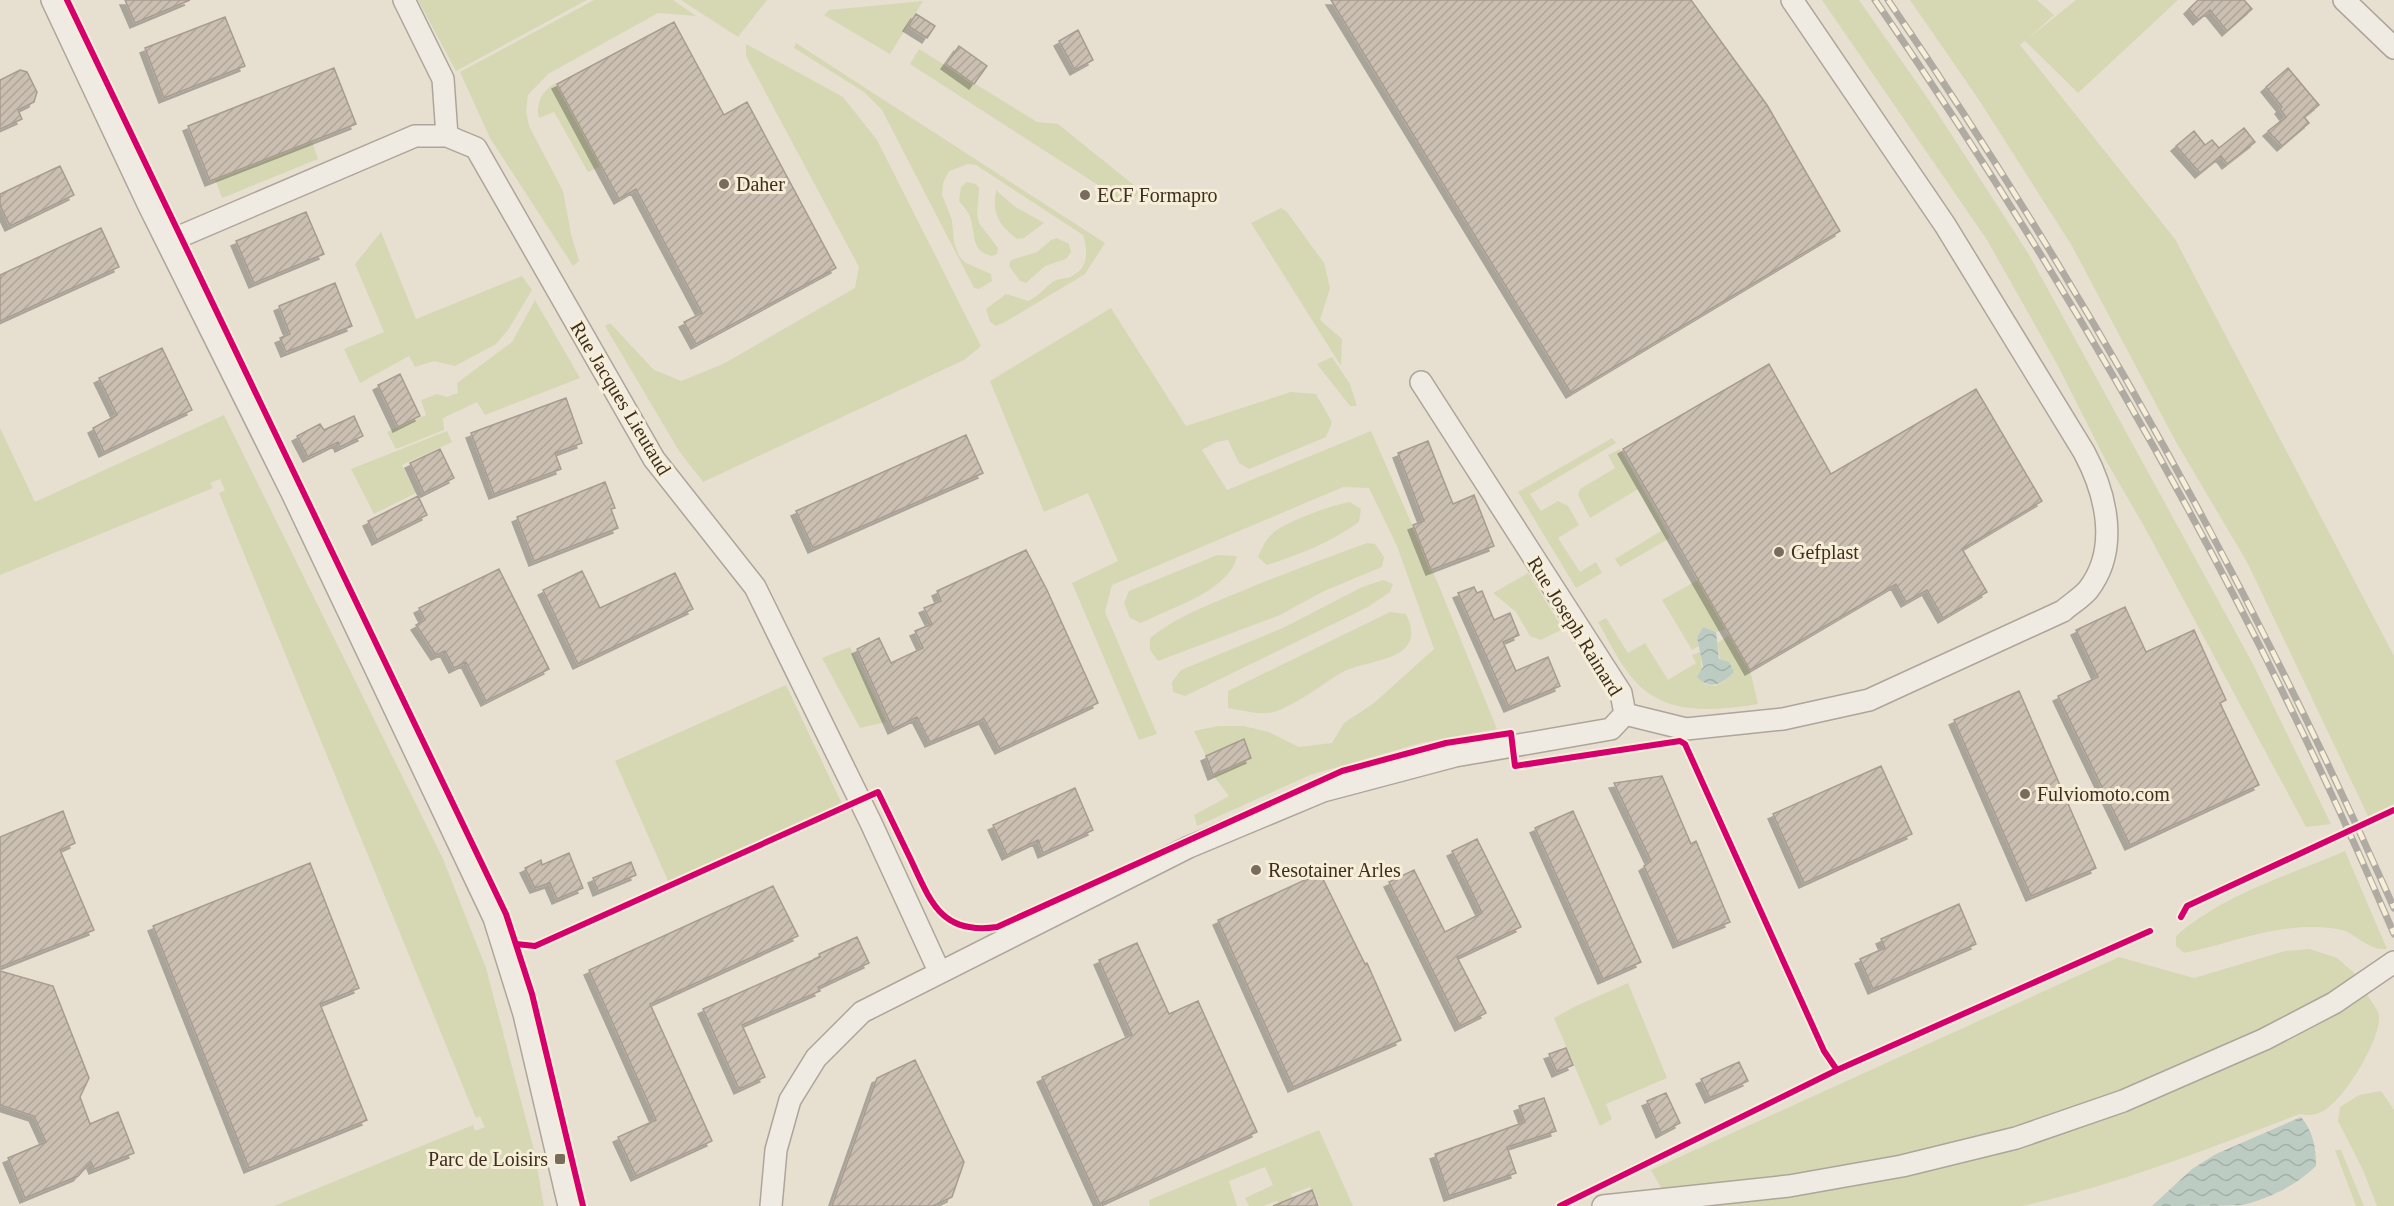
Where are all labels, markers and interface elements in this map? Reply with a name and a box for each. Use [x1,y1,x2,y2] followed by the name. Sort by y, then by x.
[736,173,785,195] place label: Daher
[717,177,731,191] marker: Daher
[1097,184,1218,207] place label: ECF Formapro
[1078,188,1092,202] marker: ECF Formapro
[566,317,676,479] street label: Rue Jacques Lieutaud
[1791,541,1859,564] place label: Gefplast
[1772,545,1786,559] marker: Gefplast
[1522,552,1627,700] street label: Rue Joseph Rainard
[2037,783,2170,805] place label: Fulviomoto.com
[2018,787,2032,801] marker: Fulviomoto.com
[1268,859,1401,881] place label: Resotainer Arles
[1249,863,1263,877] marker: Resotainer Arles
[428,1148,548,1170] place label: Parc de Loisirs
[553,1152,567,1166] marker: Parc de Loisirs

